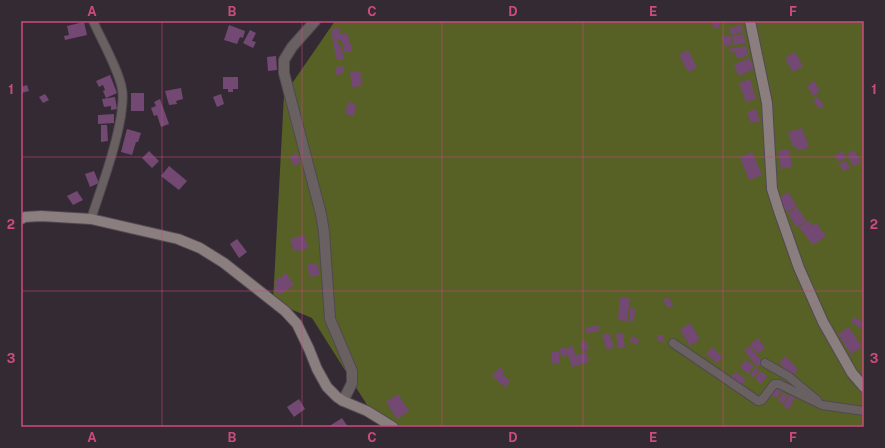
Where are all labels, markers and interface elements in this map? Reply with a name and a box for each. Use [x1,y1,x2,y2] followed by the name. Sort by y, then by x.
[87,4,97,19] text: A
[228,4,237,19] text: B
[367,4,377,19] text: C
[508,4,518,19] text: D
[649,4,657,19] text: E
[789,4,797,19] text: F
[8,82,14,97] text: 1
[871,82,877,97] text: 1
[7,217,15,232] text: 2
[870,217,878,232] text: 2
[7,351,16,366] text: 3
[870,351,879,366] text: 3
[87,430,97,445] text: A
[228,430,237,445] text: B
[367,430,377,445] text: C
[508,430,518,445] text: D
[649,430,657,445] text: E
[789,430,797,445] text: F

